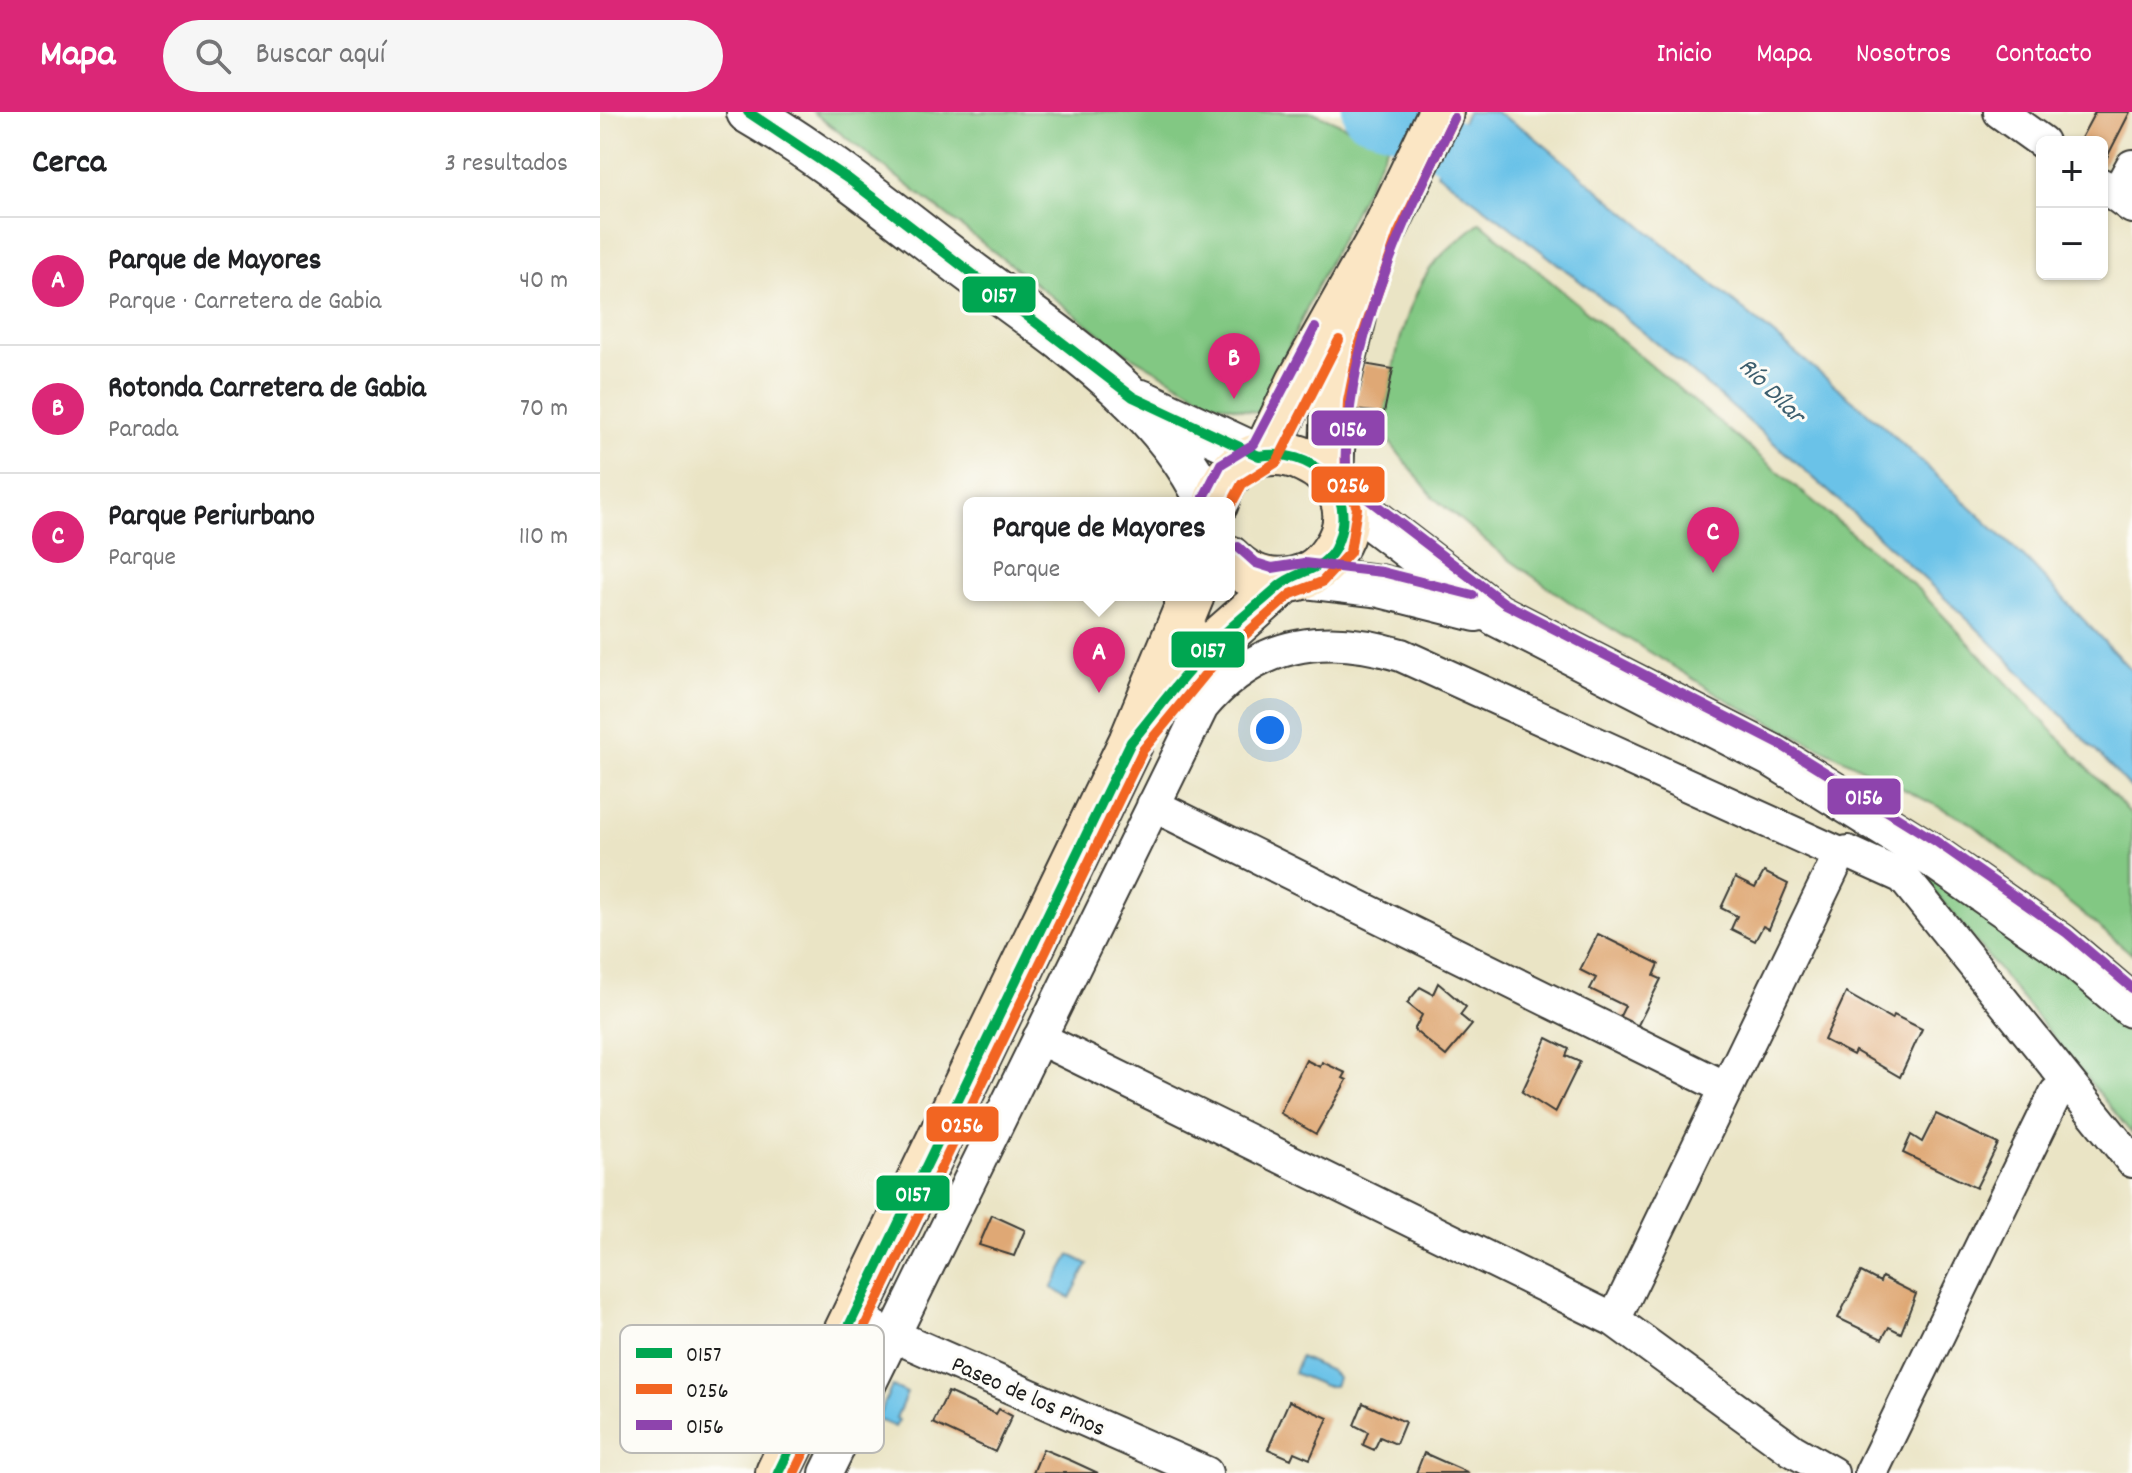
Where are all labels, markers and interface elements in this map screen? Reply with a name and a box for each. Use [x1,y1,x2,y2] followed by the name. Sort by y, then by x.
[163,20,723,92] search box
[40,29,115,84] text: Mapa
[191,34,235,78] icon: search
[255,35,385,78] text: Buscar aquí
[1657,36,1712,76] text: Inicio
[1756,36,1812,76] text: Mapa
[1856,36,1951,76] text: Nosotros
[1995,36,2092,76] text: Contacto
[2036,136,2108,280] map controls
[2036,136,2108,208] button: +
[32,140,106,189] text: Cerca
[445,146,568,183] text: 3 resultados
[2036,208,2108,280] button: −
[108,241,321,284] text: Parque de Mayores
[51,263,65,300] text: A
[519,263,568,300] text: 40 m
[961,275,1037,314] line badge: 0157
[981,282,1017,313] text: 0157
[108,284,381,321] text: Parque · Carretera de Gabia
[1208,333,1260,399] pin: B
[1729,350,1815,436] water label: Río Dílar
[108,369,426,412] text: Rotonda Carretera de Gabia
[52,391,64,428] text: B
[520,391,568,428] text: 70 m
[1310,409,1386,447] line badge: 0156
[108,412,178,449] text: Parada
[1329,416,1367,447] text: 0156
[1310,465,1386,504] line badge: 0256
[1327,472,1370,503] text: 0256
[108,497,315,540] text: Parque Periurbano
[963,497,1235,601] popup
[1687,507,1739,573] pin: C
[992,509,1206,552] text: Parque de Mayores
[52,519,64,556] text: C
[519,519,568,556] text: 110 m
[108,540,176,577] text: Parque
[992,552,1060,589] text: Parque
[1073,627,1125,693] pin: A
[1170,630,1246,669] line badge: 0157
[1190,637,1226,668] text: 0157
[1250,710,1290,750] your location
[1826,777,1902,816] line badge: 0156
[1845,784,1883,815] text: 0156
[925,1105,1000,1143] line badge: 0256
[941,1112,984,1143] text: 0256
[875,1174,951,1212] line badge: 0157
[895,1181,931,1212] text: 0157
[620,1325,884,1453] legend
[686,1341,721,1372] text: 0157
[945,1349,1110,1447] street label: Paseo de los Pinos
[686,1377,729,1408] text: 0256
[686,1413,724,1444] text: 0156

